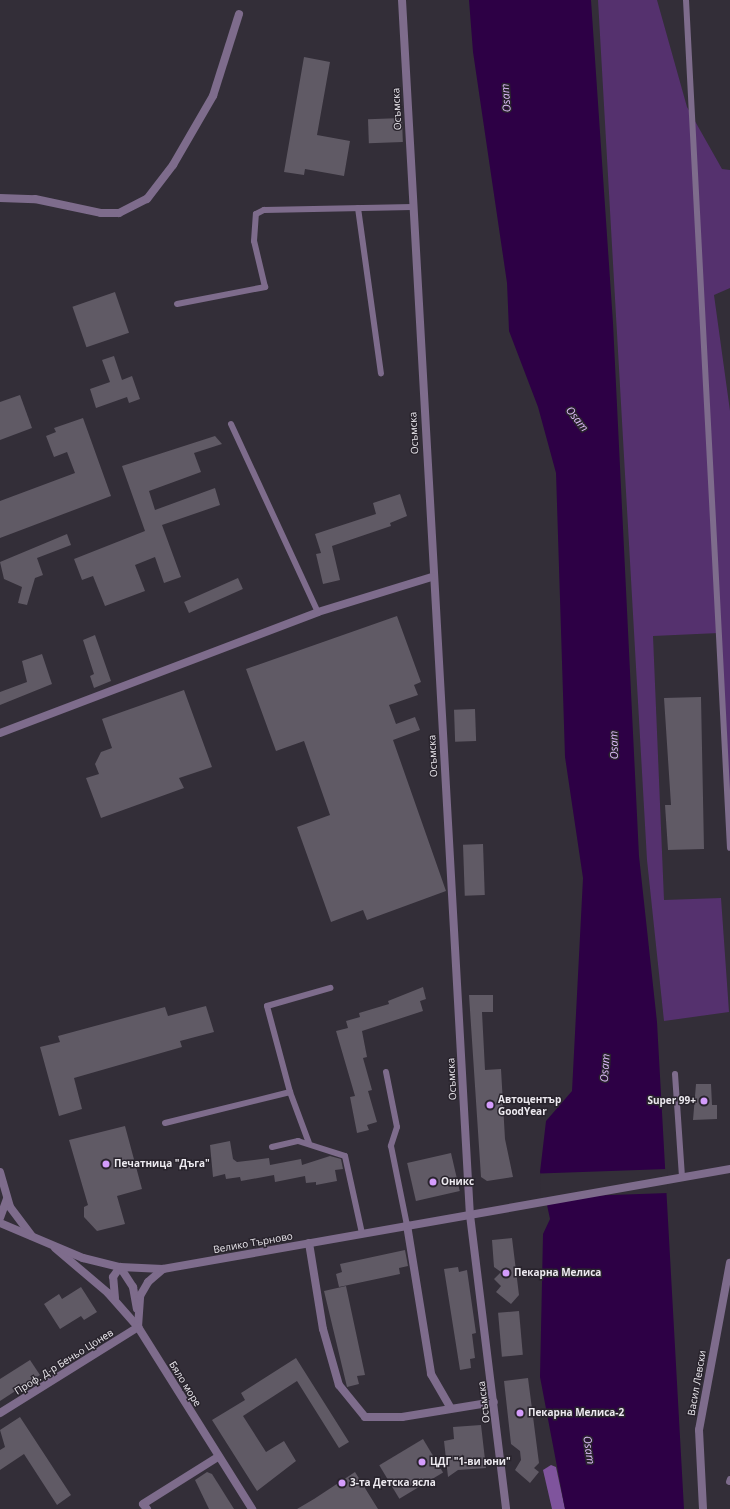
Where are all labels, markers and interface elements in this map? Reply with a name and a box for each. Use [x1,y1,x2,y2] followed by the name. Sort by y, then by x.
[498,83,514,113] water label: Osam
[390,88,404,130] street label: Осъмска
[563,404,591,434] water label: Osam
[407,412,421,454] street label: Осъмска
[607,731,621,759] water label: Osam
[426,735,440,777] street label: Осъмска
[597,1053,613,1083] water label: Osam
[445,1058,459,1100] street label: Осъмска
[498,1093,561,1116] place label: Автоцентър GoodYear
[647,1095,696,1107] place label: Super 99+
[699,1096,709,1106] marker: Super 99+
[485,1100,495,1110] marker: Автоцентър GoodYear
[114,1158,210,1170] place label: Печатница "Дъга"
[101,1159,111,1169] marker: Печатница "Дъга"
[441,1176,474,1188] place label: Оникс
[428,1177,438,1187] marker: Оникс
[212,1230,294,1256] street label: Велико Търново
[514,1267,601,1279] place label: Пекарна Мелиса
[501,1268,511,1278] marker: Пекарна Мелиса
[12,1327,116,1397] street label: Проф. Д-р Беньо Цонев
[685,1349,709,1417] street label: Васил Левски
[166,1359,204,1409] street label: Бяло море
[475,1380,493,1424] street label: Осъмска
[528,1407,624,1419] place label: Пекарна Мелиса-2
[515,1408,525,1418] marker: Пекарна Мелиса-2
[580,1435,598,1465] water label: Osam
[430,1456,511,1468] place label: ЦДГ "1-ви юни"
[417,1457,427,1467] marker: ЦДГ "1-ви юни"
[350,1477,436,1489] place label: 3-та Детска ясла
[337,1478,347,1488] marker: 3-та Детска ясла

